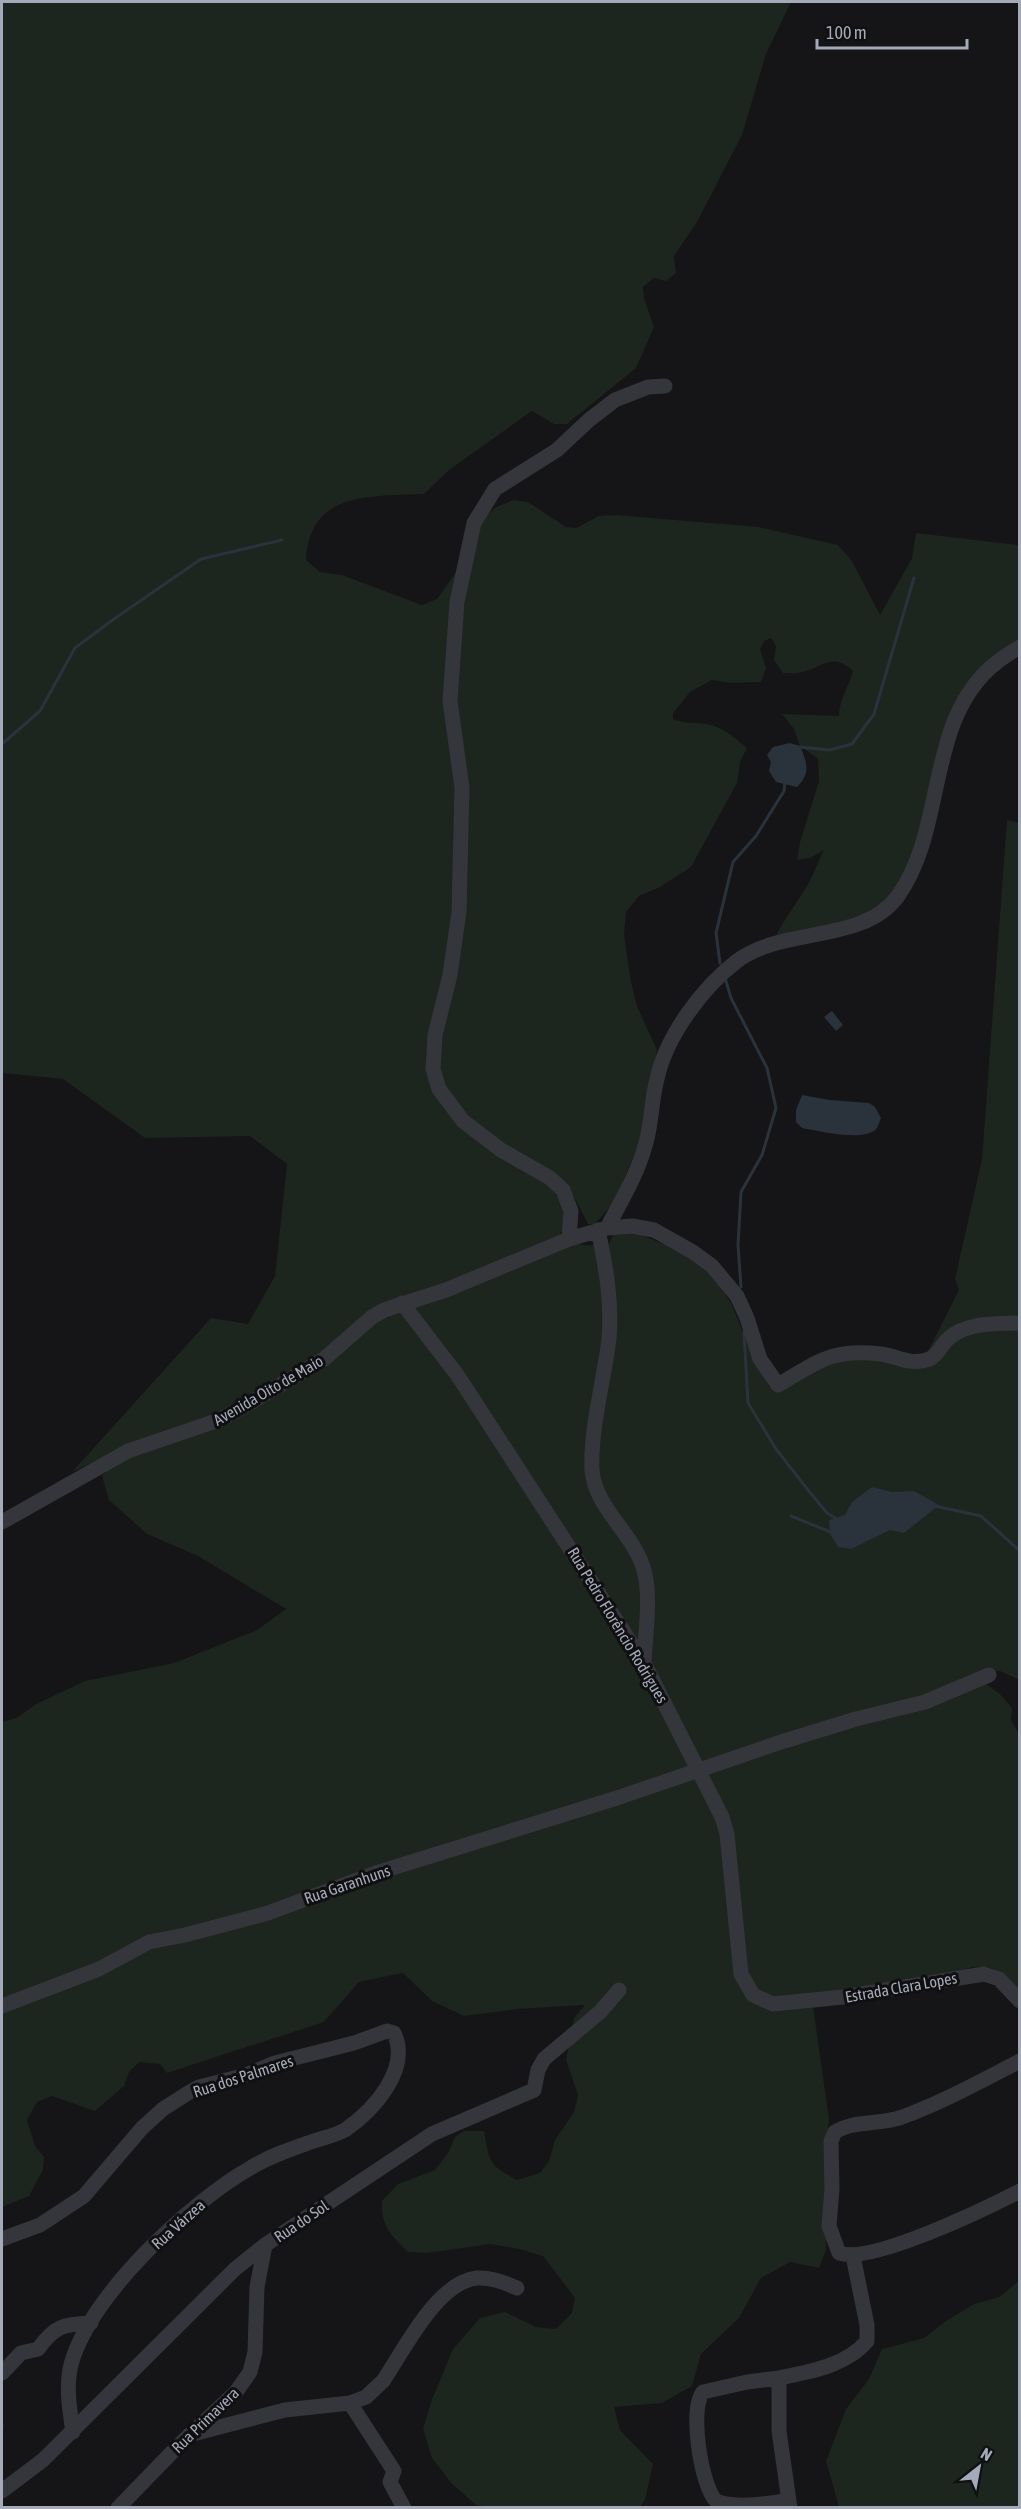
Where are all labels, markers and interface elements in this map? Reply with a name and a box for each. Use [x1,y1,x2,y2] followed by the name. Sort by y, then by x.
[817,12,967,50] scale bar
[826,22,867,43] text: 100 m
[210,1351,326,1429] street label: Avenida Oito de Maio
[563,1544,672,1707] street label: Rua Pedro Florêncio Rodrigues
[302,1861,393,1907] street label: Rua Garanhuns
[844,1968,959,2007] street label: Estrada Clara Lopes
[191,2051,296,2101] street label: Rua dos Palmares
[148,2196,208,2252] street label: Rua Várzea
[271,2196,332,2246] street label: Rua do Sol
[168,2384,242,2456] street label: Rua Primavera
[949,2437,1009,2497] north arrow
[978,2444,995,2464] text: N

